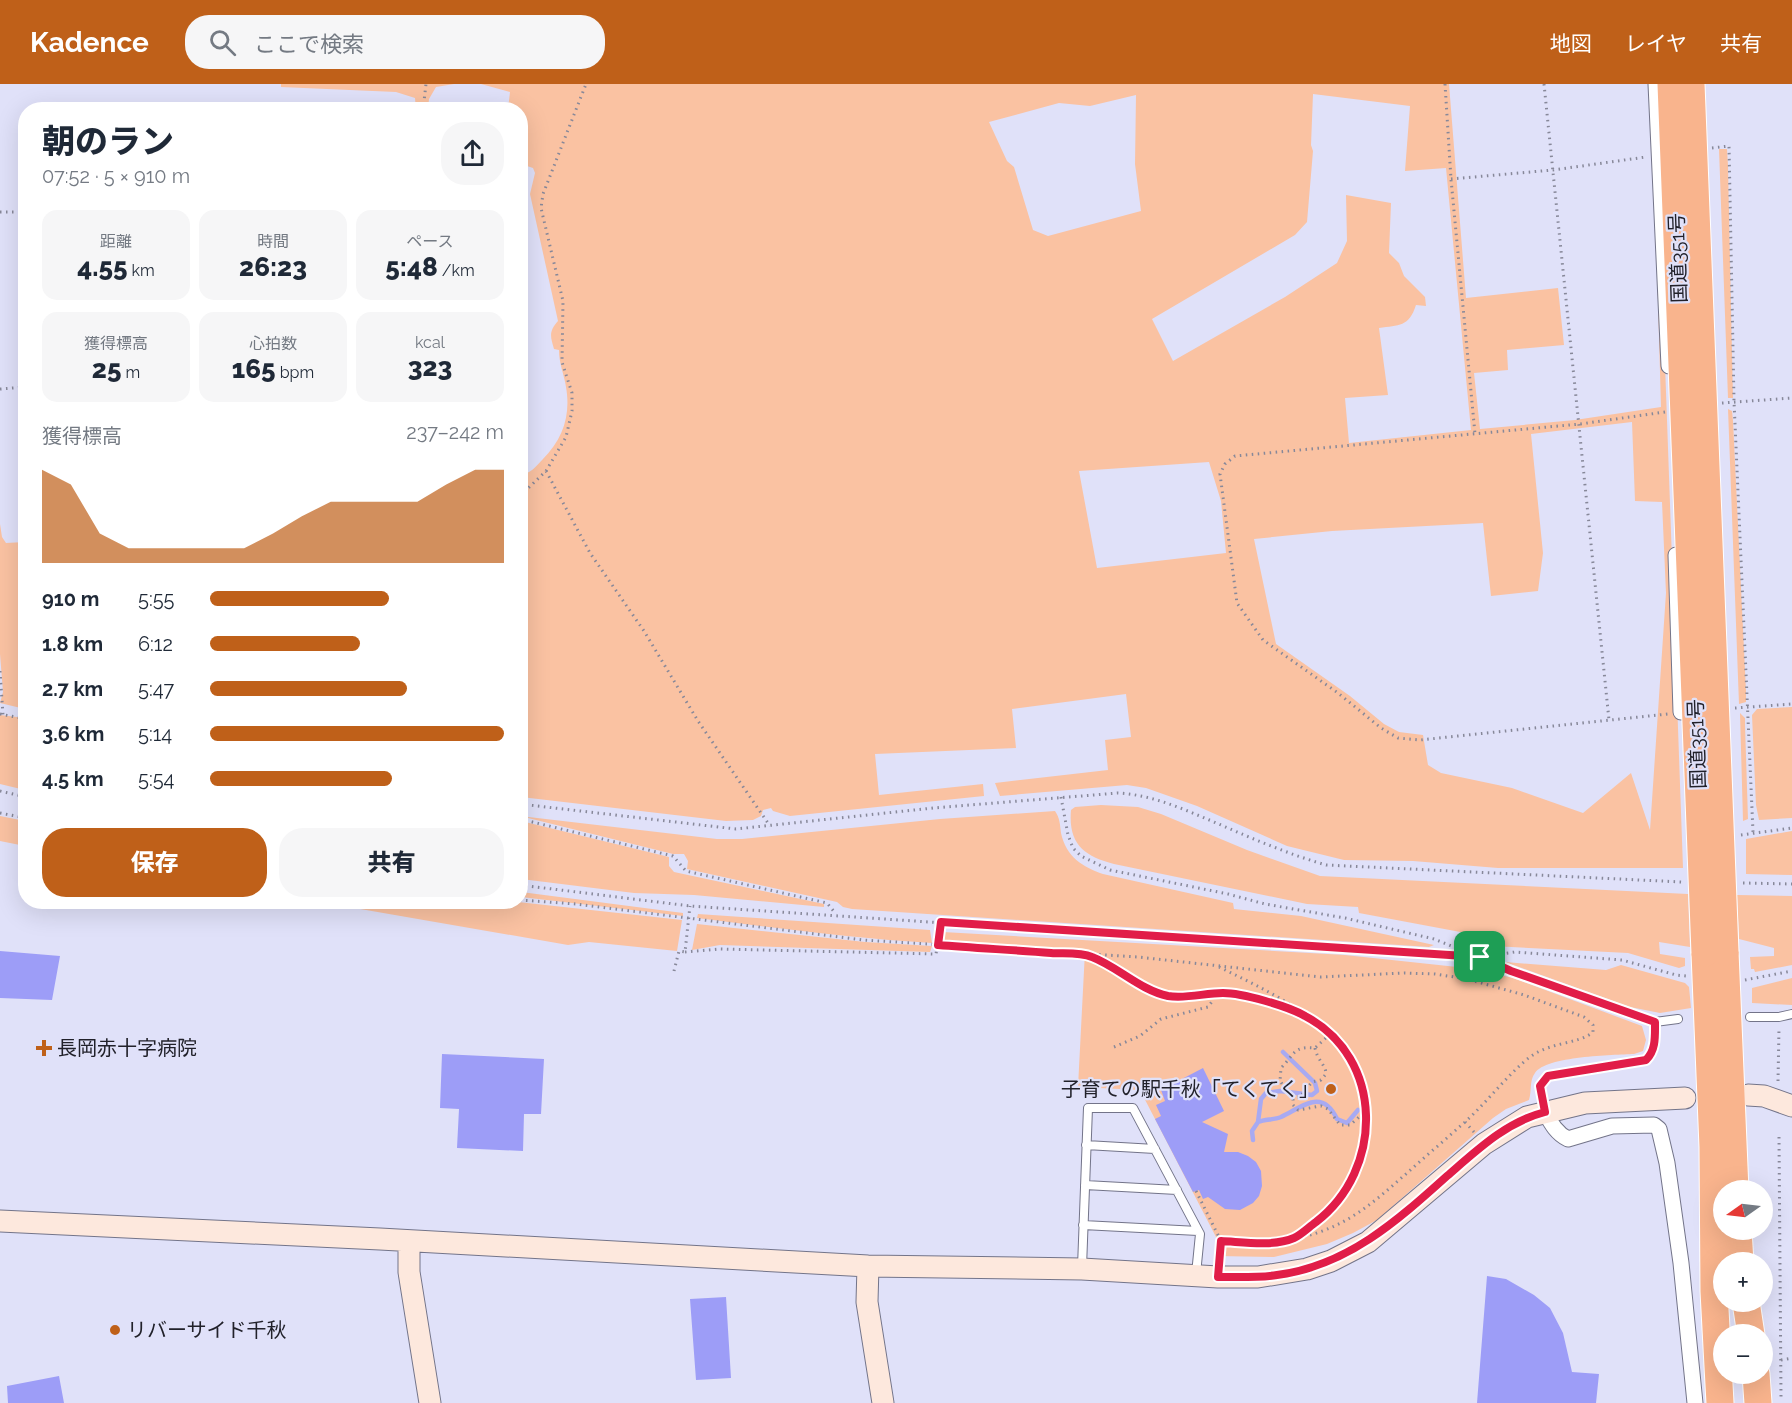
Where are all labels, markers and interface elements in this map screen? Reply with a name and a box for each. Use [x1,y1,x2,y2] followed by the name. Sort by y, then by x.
[185,15,605,69] search box
[30,26,149,59] text: Kadence
[206,26,239,59] icon: search
[254,31,364,57] text: ここで検索
[1550,31,1592,56] text: 地図
[1625,31,1687,56] text: レイヤ
[1720,31,1762,56] text: 共有
[42,122,174,161] text: 朝のラン
[441,122,504,185] button: share
[42,164,190,188] text: 07:52 · 5 × 910 m
[1664,213,1692,303] street label: 国道351号
[100,232,132,251] text: 距離
[257,232,289,251] text: 時間
[406,232,454,251] text: ペース
[77,252,128,282] text: 4.55
[239,252,307,282] text: 26:23
[385,252,438,282] text: 5:48
[128,261,155,280] text: km
[438,261,475,280] text: /km
[415,333,445,352] text: kcal
[84,334,148,353] text: 獲得標高
[249,334,297,353] text: 心拍数
[408,352,452,382] text: 323
[92,354,121,384] text: 25
[232,354,276,384] text: 165
[121,363,140,382] text: m
[276,363,314,382] text: bpm
[406,420,504,444] text: 237–242 m
[42,424,122,448] text: 獲得標高
[42,587,99,611] text: 910 m
[138,587,174,611] text: 5:55
[42,632,103,656] text: 1.8 km
[138,632,173,656] text: 6:12
[42,677,103,701] text: 2.7 km
[138,677,174,701] text: 5:47
[1683,699,1711,789] street label: 国道351号
[42,722,104,746] text: 3.6 km
[138,722,172,746] text: 5:14
[42,767,104,791] text: 4.5 km
[138,767,174,791] text: 5:54
[42,828,267,897] button: 保存
[279,828,504,897] button: 共有
[1454,931,1505,982] pin
[1463,940,1496,973] icon: arrive
[57,1036,197,1060] place label: 長岡赤十字病院
[35,1039,53,1057] marker: 長岡赤十字病院
[1061,1077,1319,1101] place label: 子育ての駅千秋「てくてく」
[1324,1082,1338,1096] marker: 子育ての駅千秋「てくてく」
[1713,1180,1773,1240] north arrow
[1713,1180,1773,1384] map controls
[1713,1252,1773,1312] button: +
[127,1318,287,1342] place label: リバーサイド千秋
[108,1323,122,1337] marker: リバーサイド千秋
[1713,1324,1773,1384] button: −

